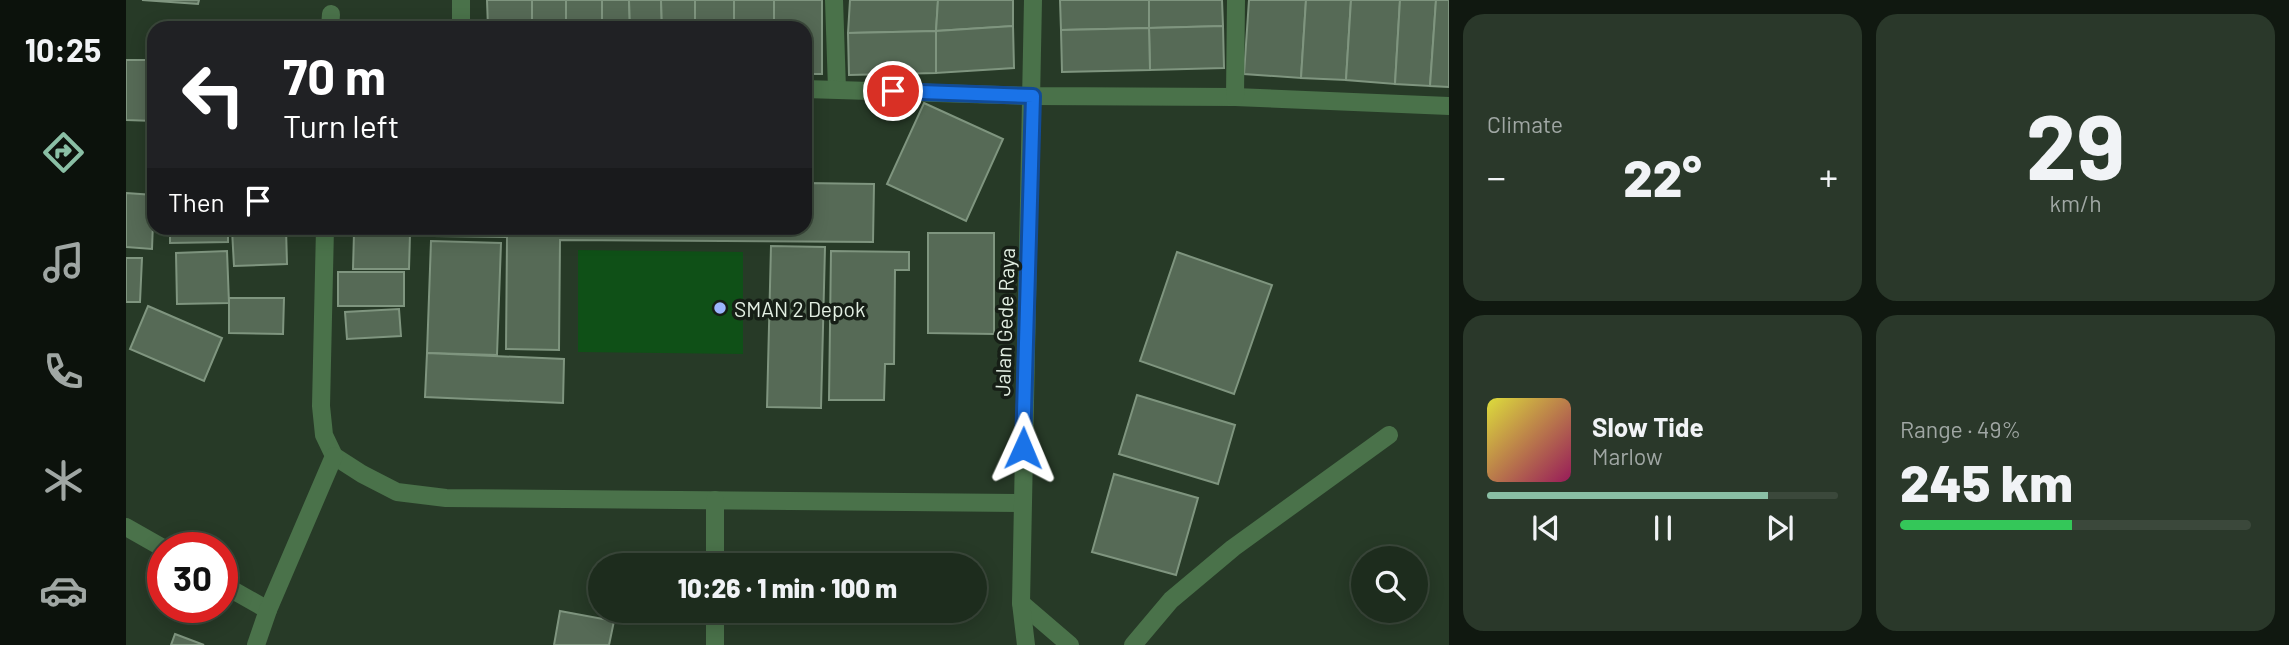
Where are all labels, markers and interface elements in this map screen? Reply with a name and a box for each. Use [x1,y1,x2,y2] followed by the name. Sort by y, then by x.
[25,30,101,68] text: 10:25
[283,46,386,105] text: 70 m
[168,49,259,140] icon: left
[863,61,923,121] pin
[874,72,912,110] icon: arrive
[2026,89,2125,198] text: 29
[283,106,400,144] text: Turn left
[1487,110,1563,138] text: Climate
[39,128,88,177] icon: directions
[1623,145,1702,207] text: 22°
[1487,153,1506,199] text: −
[1819,153,1838,199] text: +
[239,182,277,220] icon: arrive
[168,186,225,217] text: Then
[2049,189,2102,217] text: km/h
[39,238,88,287] icon: music
[989,247,1019,397] street label: Jalan Gede Raya
[734,296,865,321] place label: SMAN 2 Depok
[712,300,728,316] marker: SMAN 2 Depok
[39,347,88,396] icon: phone
[986,411,1060,485] position arrow
[1592,411,1704,442] text: Slow Tide
[1900,415,2021,443] text: Range · 49%
[1592,442,1663,470] text: Marlow
[1900,450,2073,512] text: 245 km
[39,456,88,505] icon: climate
[1527,509,1565,547] icon: previous
[1644,509,1682,547] icon: pause
[1761,509,1799,547] icon: next
[147,532,238,623] speed limit sign: 30
[1351,546,1428,623] map controls
[1351,546,1428,623] button: search
[39,566,88,615] icon: car
[678,572,897,603] text: 10:26 · 1 min · 100 m

